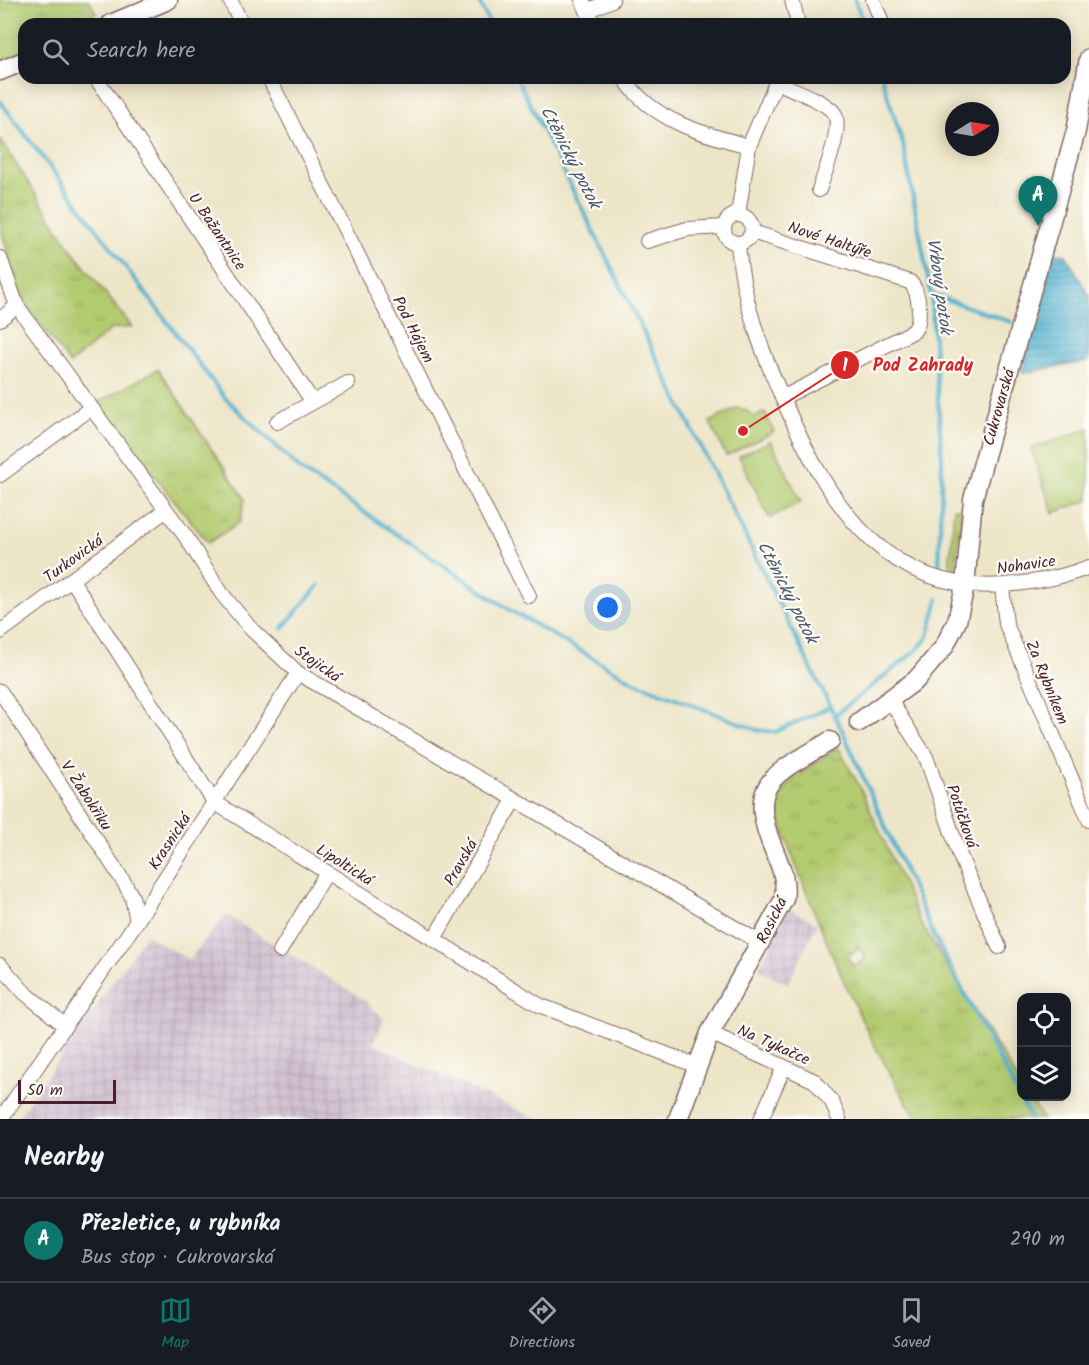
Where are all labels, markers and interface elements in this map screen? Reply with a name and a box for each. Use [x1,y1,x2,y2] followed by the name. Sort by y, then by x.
[18,18,1071,84] search box
[87,34,195,69] text: Search here
[39,35,72,68] icon: search
[531,101,609,216] water label: Ctěnický potok
[945,102,999,156] north arrow
[1018,176,1058,226] pin: A
[181,188,252,276] street label: U Bažantnice
[785,215,874,266] street label: Nové Haltýře
[917,236,960,339] water label: Vrbový potok
[385,292,440,368] street label: Pod Hájem
[830,347,985,383] callout: Pod Zahrady
[842,352,848,381] text: 1
[873,352,974,381] text: Pod Zahrady
[977,365,1023,449] street label: Cukrovarská
[39,528,110,590] street label: Turkovická
[748,536,826,651] water label: Ctěnický potok
[995,549,1057,582] street label: Nohavice
[593,593,622,622] your location
[1018,637,1075,729] street label: Za Rybníkem
[289,639,347,690] street label: Stojická
[54,756,118,836] street label: V Žabokřiku
[939,781,985,853] street label: Potůčková
[142,807,199,875] street label: Krasnická
[438,834,485,891] street label: Pravská
[311,838,379,893] street label: Lipoltická
[750,892,795,948] street label: Rosická
[1017,993,1071,1101] map controls
[1017,993,1071,1047] button: locate
[733,1018,814,1073] street label: Na Tykačce
[1017,1047,1071,1101] button: layers
[18,1077,116,1104] scale bar
[27,1078,63,1103] text: 50 m
[24,1137,104,1179] text: Nearby
[81,1207,281,1242] text: Přezletice, u rybníka
[37,1224,50,1256] text: A
[1010,1224,1065,1256] text: 290 m
[81,1242,274,1274] text: Bus stop · Cukrovarská
[159,1294,192,1355] tab: Map
[509,1294,575,1355] tab: Directions
[892,1294,930,1355] tab: Saved

